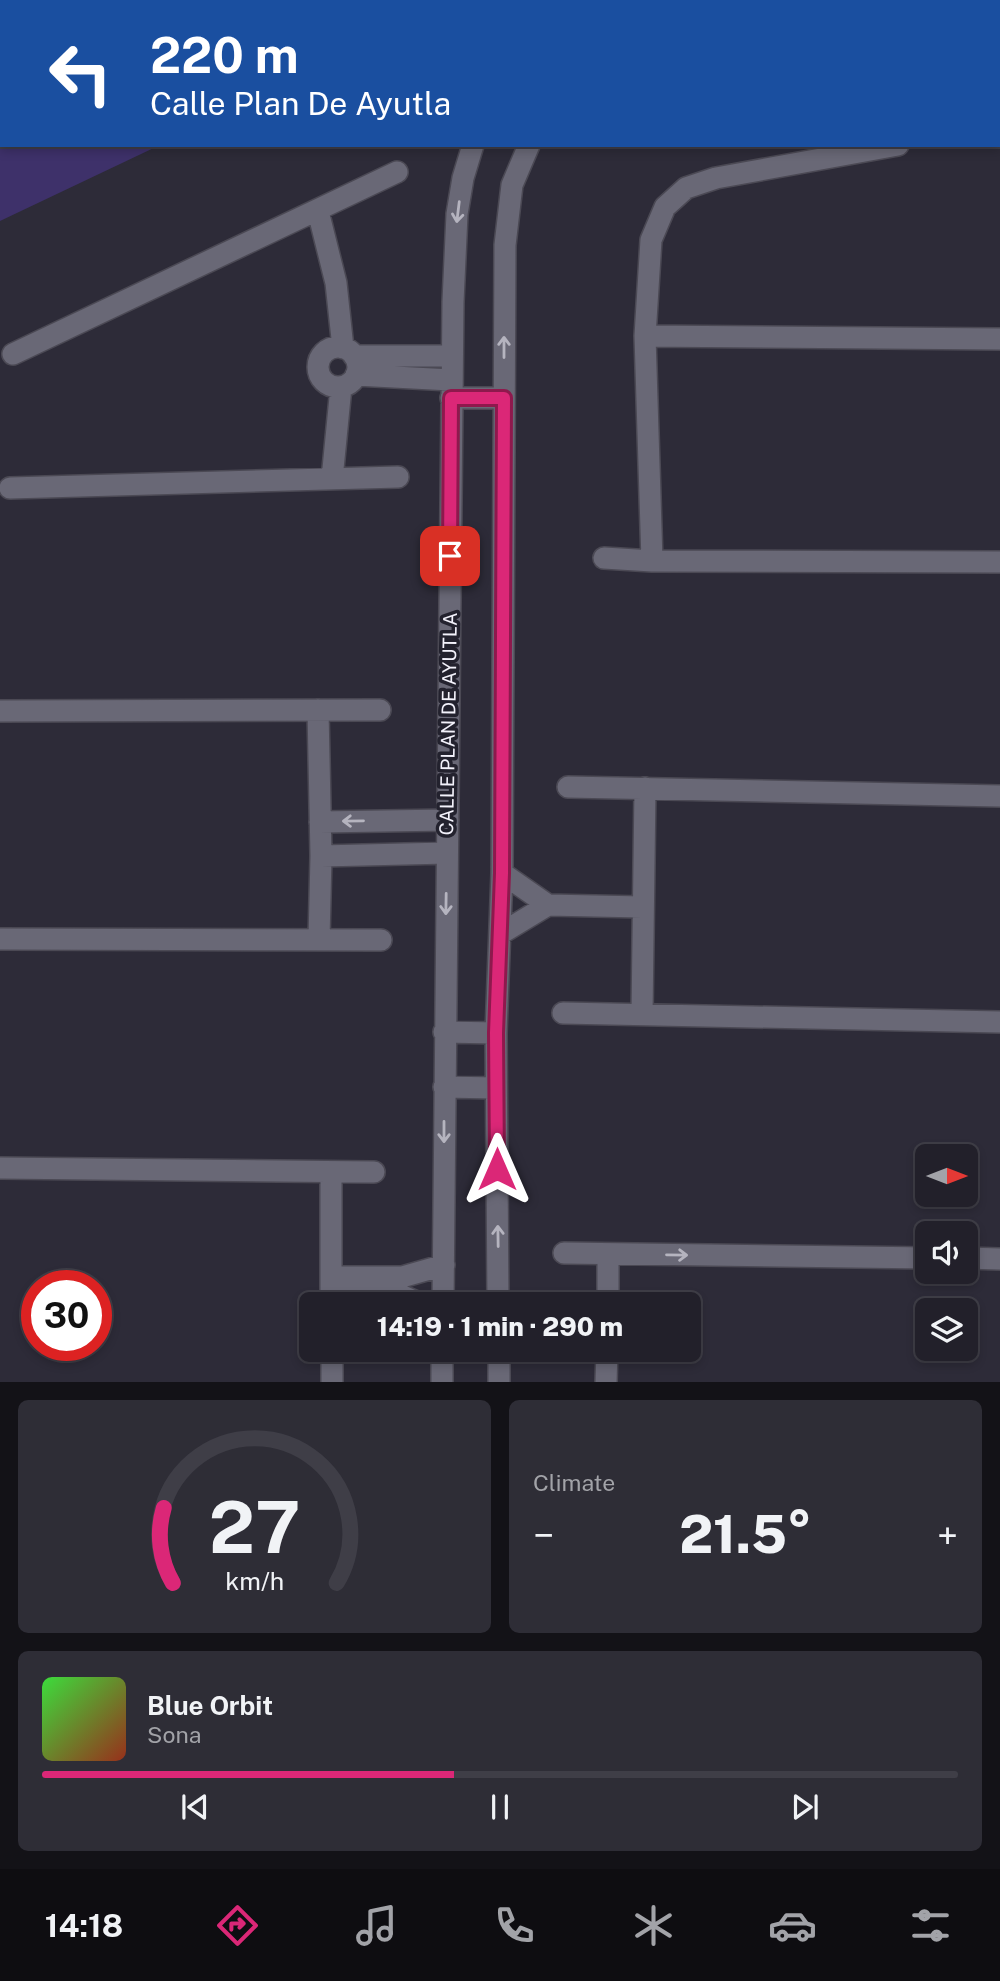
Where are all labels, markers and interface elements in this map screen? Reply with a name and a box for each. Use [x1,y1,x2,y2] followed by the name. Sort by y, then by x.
[150,26,299,84] text: 220 m
[35,28,126,119] icon: left
[150,85,451,122] text: Calle Plan De Ayutla
[452,200,465,223] one-way arrow
[497,335,511,358] one-way arrow
[420,526,480,586] pin
[431,537,469,575] icon: arrive
[435,612,461,836] street label: CALLE PLAN DE AYUTLA
[341,814,364,828] one-way arrow
[439,893,453,916] one-way arrow
[437,1120,451,1143] one-way arrow
[460,1132,534,1206] position arrow
[915,1144,978,1208] north arrow
[915,1144,978,1361] map controls
[915,1221,978,1284] button: sound
[491,1224,505,1247] one-way arrow
[665,1248,688,1262] one-way arrow
[21,1270,112,1361] speed limit sign: 30
[915,1298,978,1361] button: layers
[377,1311,623,1342] text: 14:19 · 1 min · 290 m
[533,1469,615,1496] text: Climate
[209,1484,300,1569] text: 27
[679,1504,812,1565] text: 21.5°
[533,1513,554,1558] text: −
[937,1513,958,1558] text: +
[225,1565,284,1595] text: km/h
[147,1690,273,1721] text: Blue Orbit
[147,1721,201,1748] text: Sona
[176,1788,214,1826] icon: previous
[481,1788,519,1826] icon: pause
[786,1788,824,1826] icon: next
[213,1901,262,1950] icon: directions
[352,1901,401,1950] icon: music
[490,1901,539,1950] icon: phone
[629,1901,678,1950] icon: climate
[768,1901,817,1950] icon: car
[906,1901,955,1950] icon: filters
[45,1907,123,1944] text: 14:18

